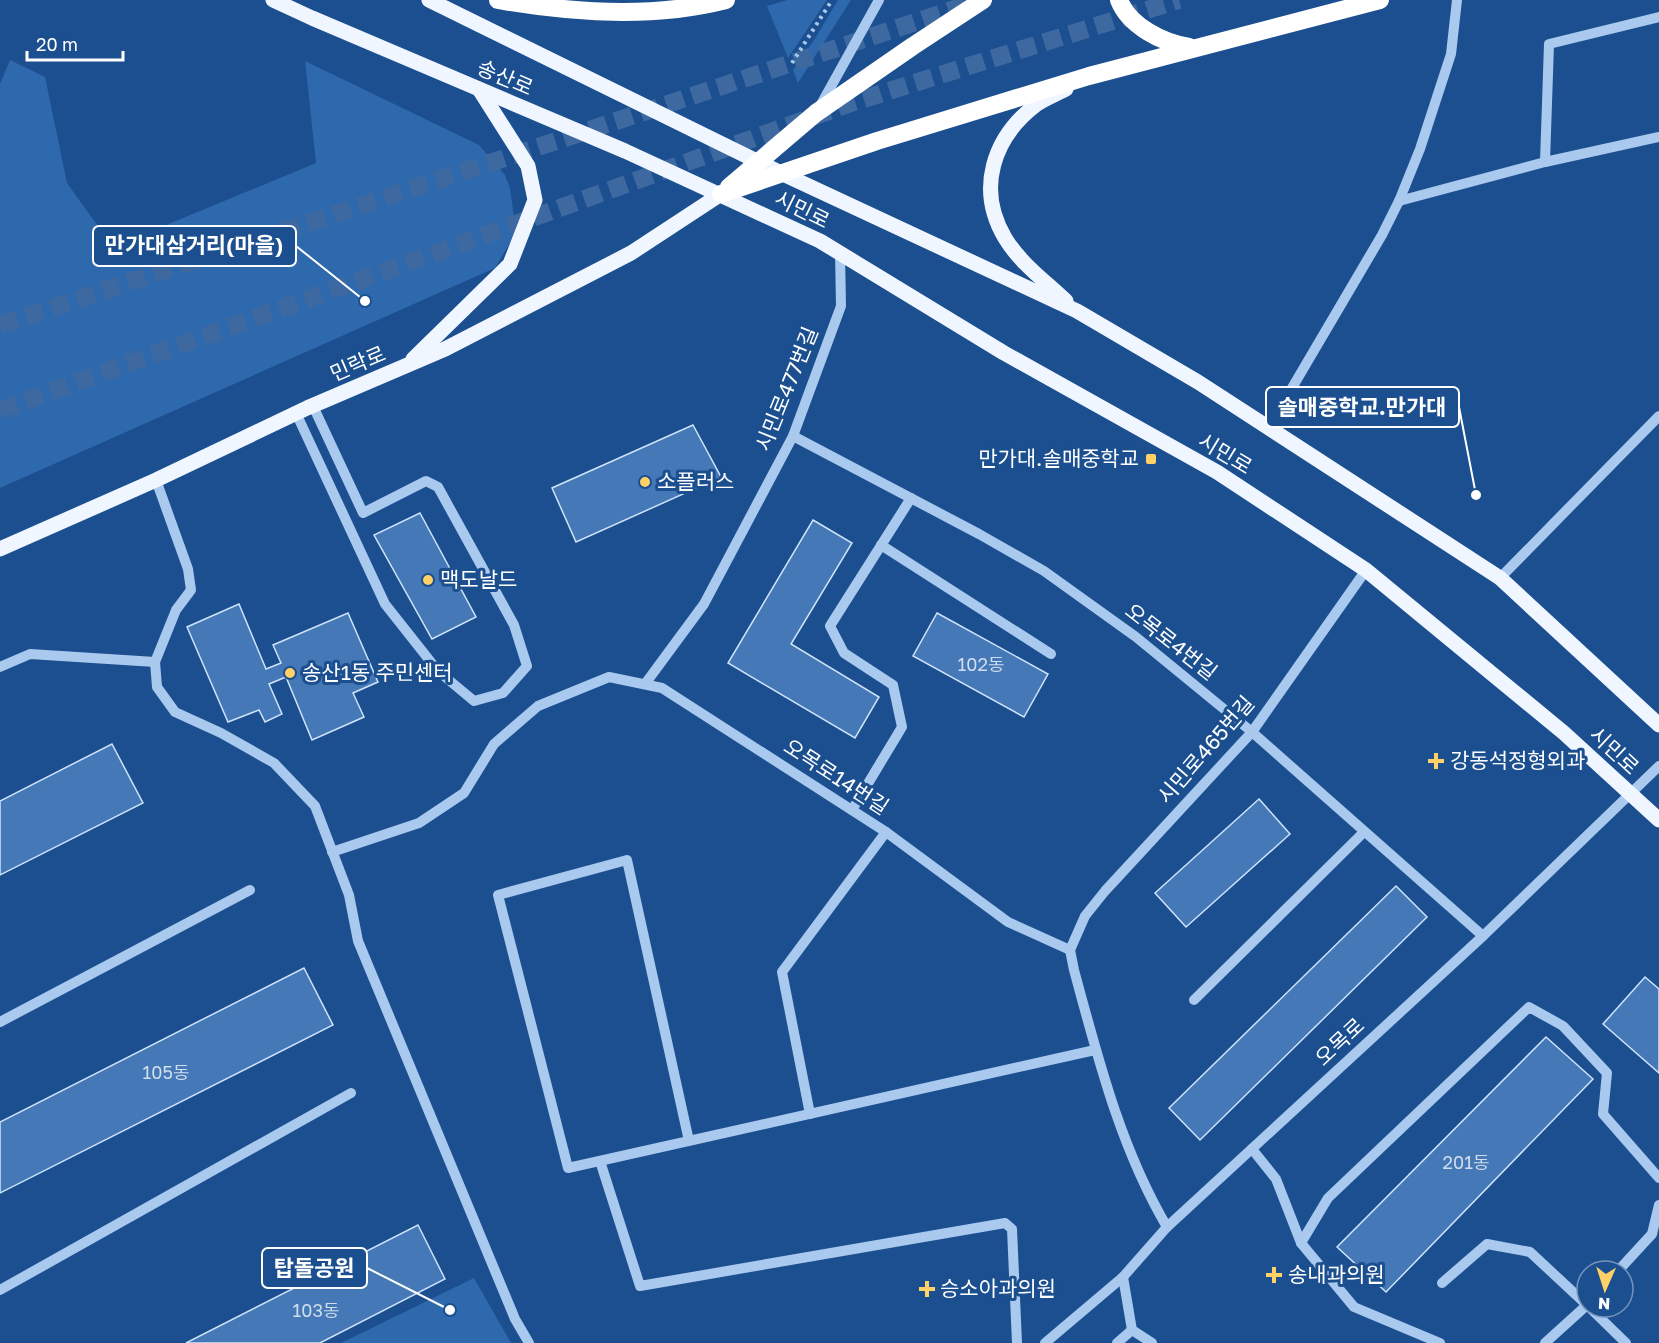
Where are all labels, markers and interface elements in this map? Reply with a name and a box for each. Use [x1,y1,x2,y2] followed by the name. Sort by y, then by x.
[27,24,123,62] scale bar
[36,33,78,55] text: 20 m
[474,54,537,100] street label: 송산로
[771,185,834,233] street label: 시민로
[93,226,296,266] callout: 만가대삼거리(마을)
[105,231,283,258] text: 만가대삼거리(마을)
[749,323,823,455] street label: 시민로477번길
[326,340,389,386] street label: 민락로
[1266,387,1459,427] callout: 솔매중학교.만가대
[1278,393,1446,420] text: 솔매중학교.만가대
[1194,427,1257,479] street label: 시민로
[978,445,1139,471] place label: 만가대.솔매중학교
[1144,452,1158,466] marker: 만가대.솔매중학교
[657,468,734,494] place label: 소플러스
[638,475,652,489] marker: 소플러스
[440,566,517,592] place label: 맥도날드
[421,573,435,587] marker: 맥도날드
[1120,597,1223,685] street label: 오목로4번길
[958,653,1004,675] house number: 102동
[302,659,453,685] place label: 송산1동 주민센터
[283,666,297,680] marker: 송산1동 주민센터
[1151,690,1259,809] street label: 시민로465번길
[1585,721,1645,780] street label: 시민로
[779,733,894,820] street label: 오목로14번길
[1450,747,1585,773] place label: 강동석정형외과
[1427,752,1445,770] marker: 강동석정형외과
[1309,1012,1369,1071] street label: 오목로
[143,1061,189,1083] house number: 105동
[1443,1151,1489,1173] house number: 201동
[262,1248,367,1288] callout: 탑돌공원
[274,1254,354,1281] text: 탑돌공원
[1575,1259,1635,1319] north arrow
[1288,1261,1385,1287] place label: 송내과의원
[1265,1266,1283,1284] marker: 송내과의원
[940,1275,1056,1301] place label: 승소아과의원
[918,1280,936,1298] marker: 승소아과의원
[1598,1294,1611,1314] text: N
[293,1299,339,1321] house number: 103동

